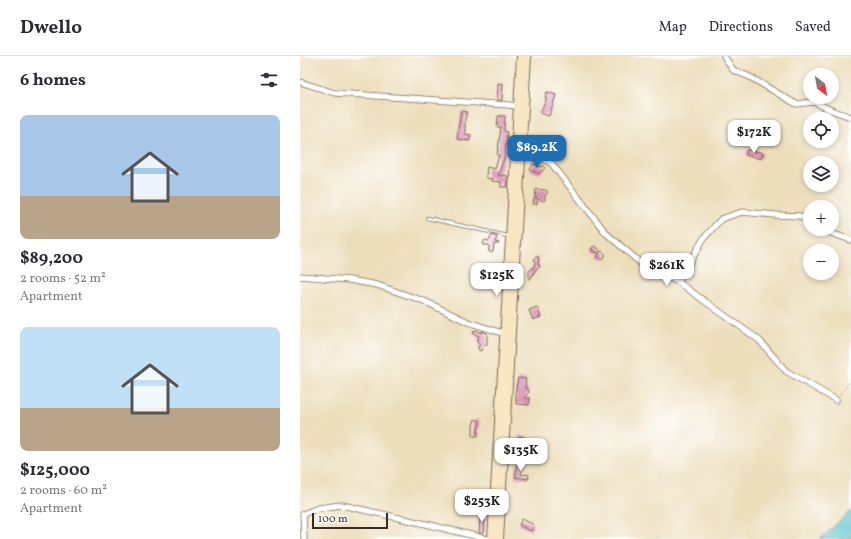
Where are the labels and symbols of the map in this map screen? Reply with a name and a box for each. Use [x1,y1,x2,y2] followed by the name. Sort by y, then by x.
[803,68,839,104] north arrow
[726,120,782,154] pin: $172K
[504,135,570,169] pin: $89.2K
[639,253,695,287] pin: $261K
[469,263,525,297] pin: $125K
[493,438,549,472] pin: $135K
[454,489,510,523] pin: $253K
[312,511,388,530] scale bar

